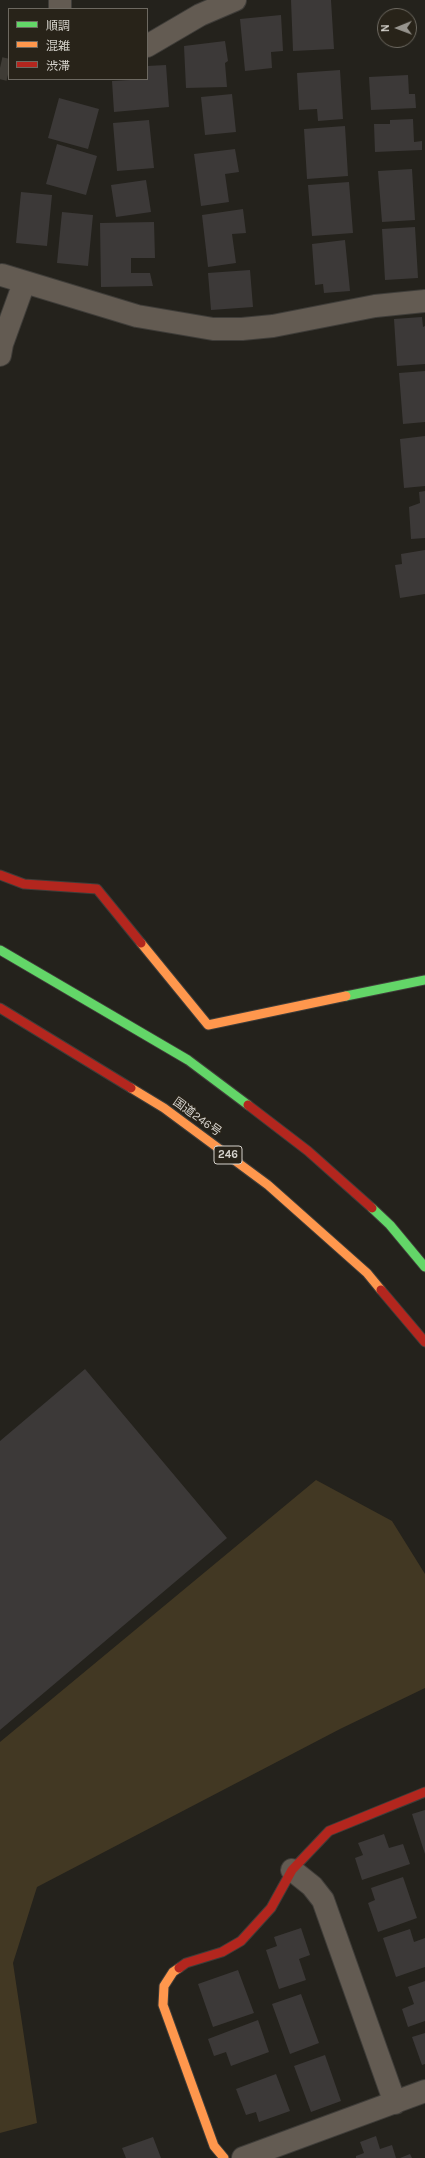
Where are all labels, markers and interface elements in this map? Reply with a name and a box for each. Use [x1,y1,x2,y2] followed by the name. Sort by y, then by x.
[8,8,148,80] legend
[377,8,417,48] north arrow
[46,19,70,33] text: 順調
[379,24,392,32] text: N
[46,39,70,53] text: 混雑
[46,59,70,73] text: 渋滞
[170,1095,224,1139] street label: 国道246号
[214,1146,242,1164] road number: 246

